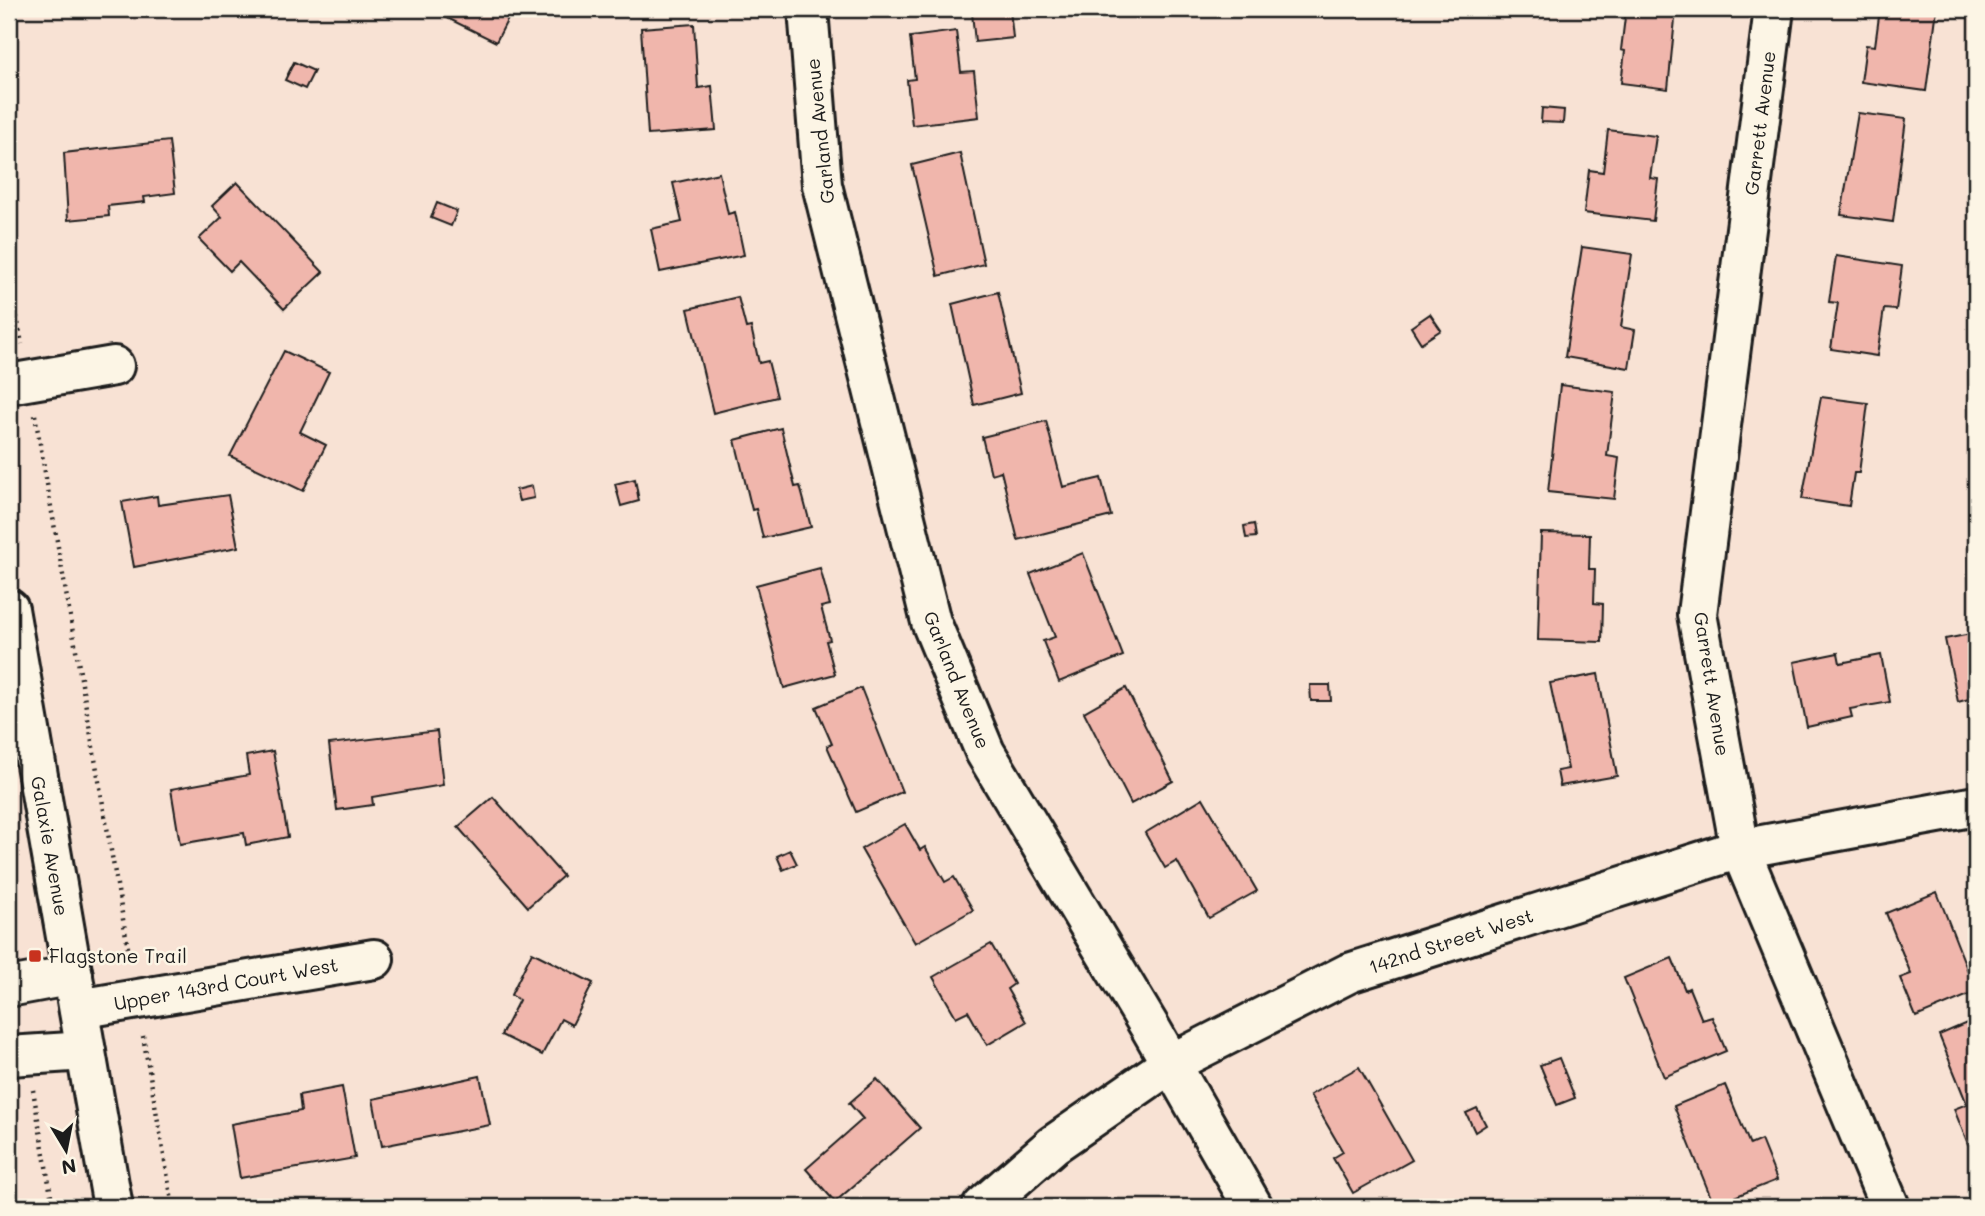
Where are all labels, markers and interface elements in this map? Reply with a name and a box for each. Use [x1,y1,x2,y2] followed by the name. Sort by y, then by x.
[1738,49,1781,197] street label: Garrett Avenue
[799,57,840,205] street label: Garland Avenue
[918,607,996,752] street label: Garland Avenue
[1689,610,1736,758] street label: Garrett Avenue
[26,774,75,918] street label: Galaxie Avenue
[1365,902,1536,979] street label: 142nd Street West
[49,943,187,968] place label: Flagstone Trail
[27,948,43,964] marker: Flagstone Trail
[112,951,340,1016] street label: Upper 143rd Court West
[32,1114,102,1184] north arrow
[60,1154,78,1181] text: N

